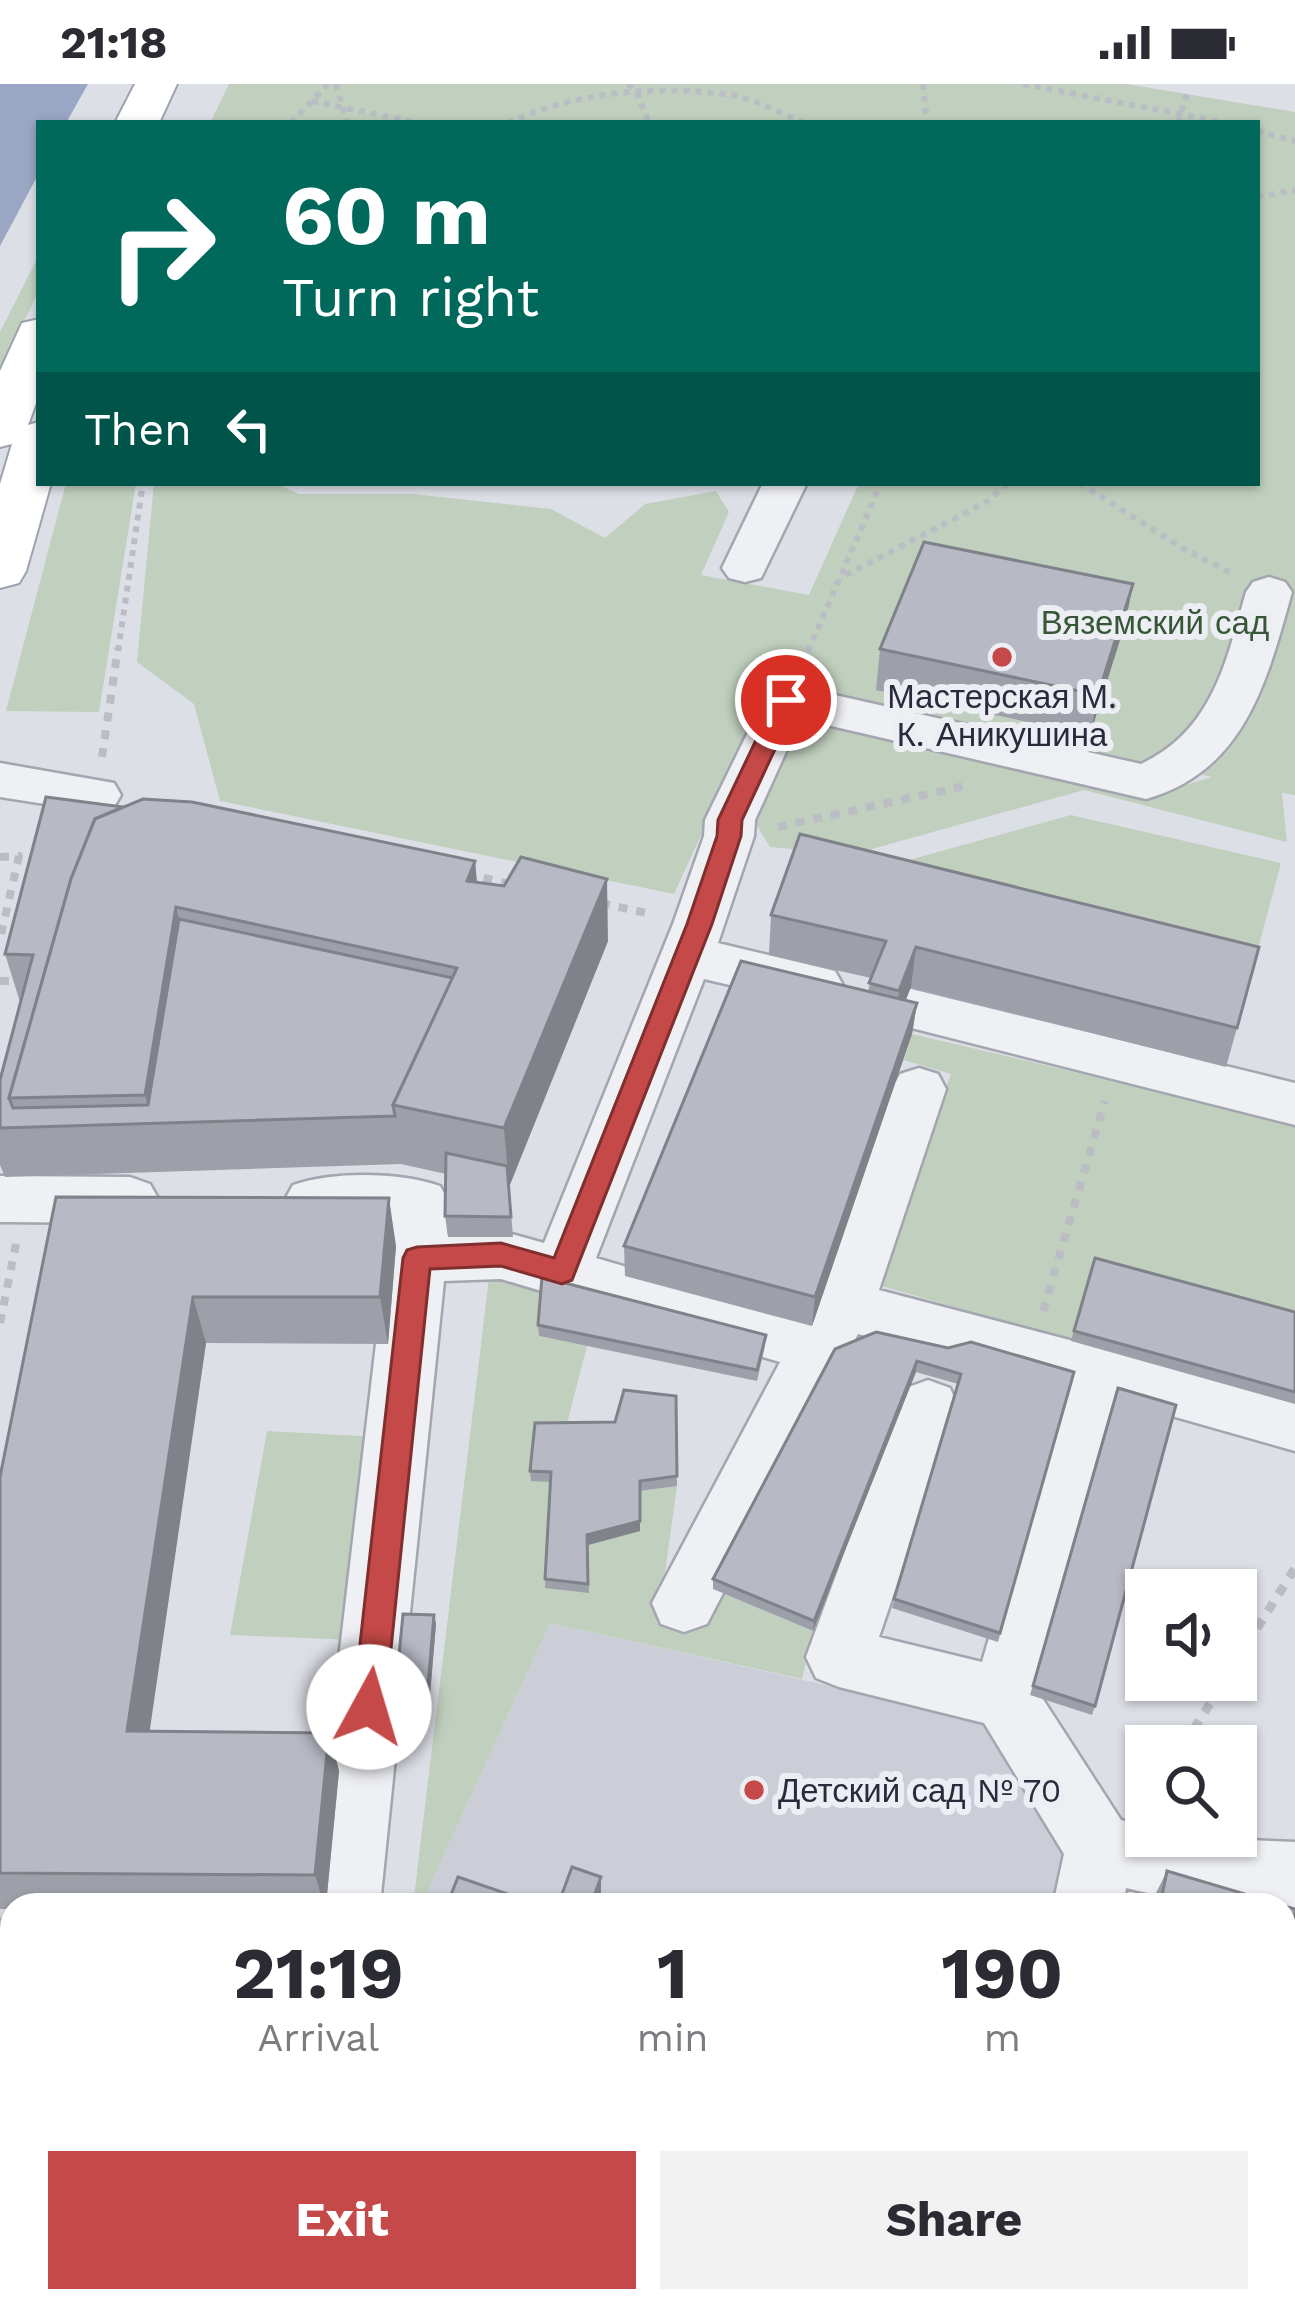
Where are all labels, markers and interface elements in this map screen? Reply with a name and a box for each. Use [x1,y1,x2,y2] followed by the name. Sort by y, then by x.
[60,16,167,69] text: 21:18
[282,166,491,264] text: 60 m
[84,168,240,324] icon: right
[282,266,539,329] text: Turn right
[216,396,282,462] icon: left
[84,403,192,456] text: Then
[1041,603,1269,642] park label: Вяземский сад
[989,644,1015,670] marker: Мастерская М. К. Аникушина
[735,649,837,751] pin
[753,667,819,733] icon: arrive
[887,677,1117,754] place label: Мастерская М. К. Аникушина
[1125,1569,1257,1857] map controls
[1125,1569,1257,1701] button: sound
[306,1644,432,1770] position arrow
[1125,1725,1257,1857] button: search
[778,1771,1061,1810] place label: Детский сад № 70
[741,1777,767,1803] marker: Детский сад № 70
[233,1931,404,2015] text: 21:19
[657,1931,688,2015] text: 1
[941,1931,1063,2015] text: 190
[258,2015,379,2060] text: Arrival
[637,2015,708,2060] text: min
[984,2015,1021,2060] text: m
[48,2151,636,2289] button: Exit
[660,2151,1248,2289] button: Share

